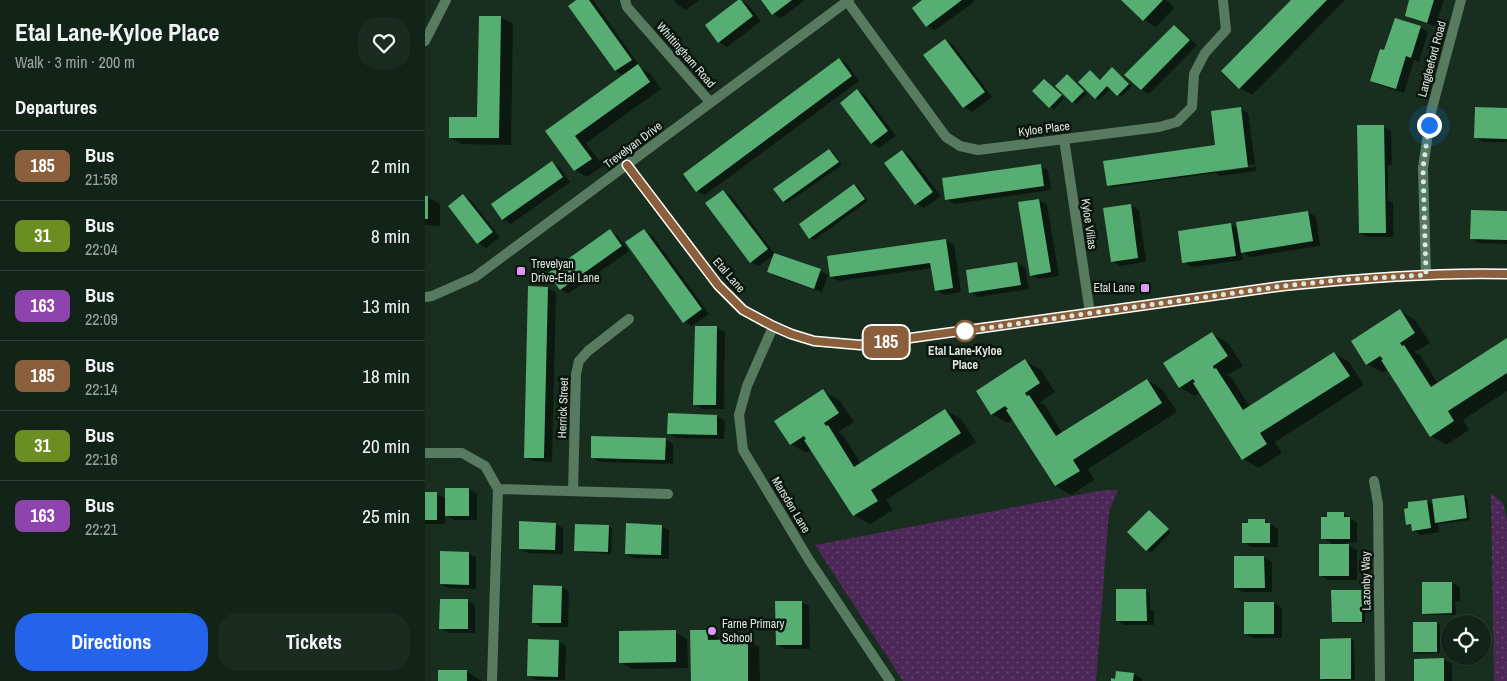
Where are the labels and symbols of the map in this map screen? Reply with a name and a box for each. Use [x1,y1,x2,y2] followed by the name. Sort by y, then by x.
[653,19,719,91] street label: Whittingham Road
[1414,19,1450,99] street label: Langleeford Road
[1417,113,1442,138] your location
[601,118,665,172] street label: Trevelyan Drive
[1017,118,1071,140] street label: Kyloe Place
[1078,198,1100,251] street label: Kyloe Villas
[709,254,749,296] street label: Etal Lane
[531,256,599,286] place label: Trevelyan Drive-Etal Lane
[515,265,527,277] marker: Trevelyan Drive-Etal Lane
[1093,280,1135,296] place label: Etal Lane
[1139,282,1151,294] marker: Etal Lane
[954,320,976,342] marker: Etal Lane-Kyloe Place
[857,326,915,358] line badge: 185
[928,343,1002,373] place label: Etal Lane-Kyloe Place
[554,377,572,439] street label: Herrick Street
[768,474,814,536] street label: Marsden Lane
[1357,551,1375,611] street label: Lazonby Way
[722,616,784,646] place label: Farne Primary School
[706,625,718,637] marker: Farne Primary School

